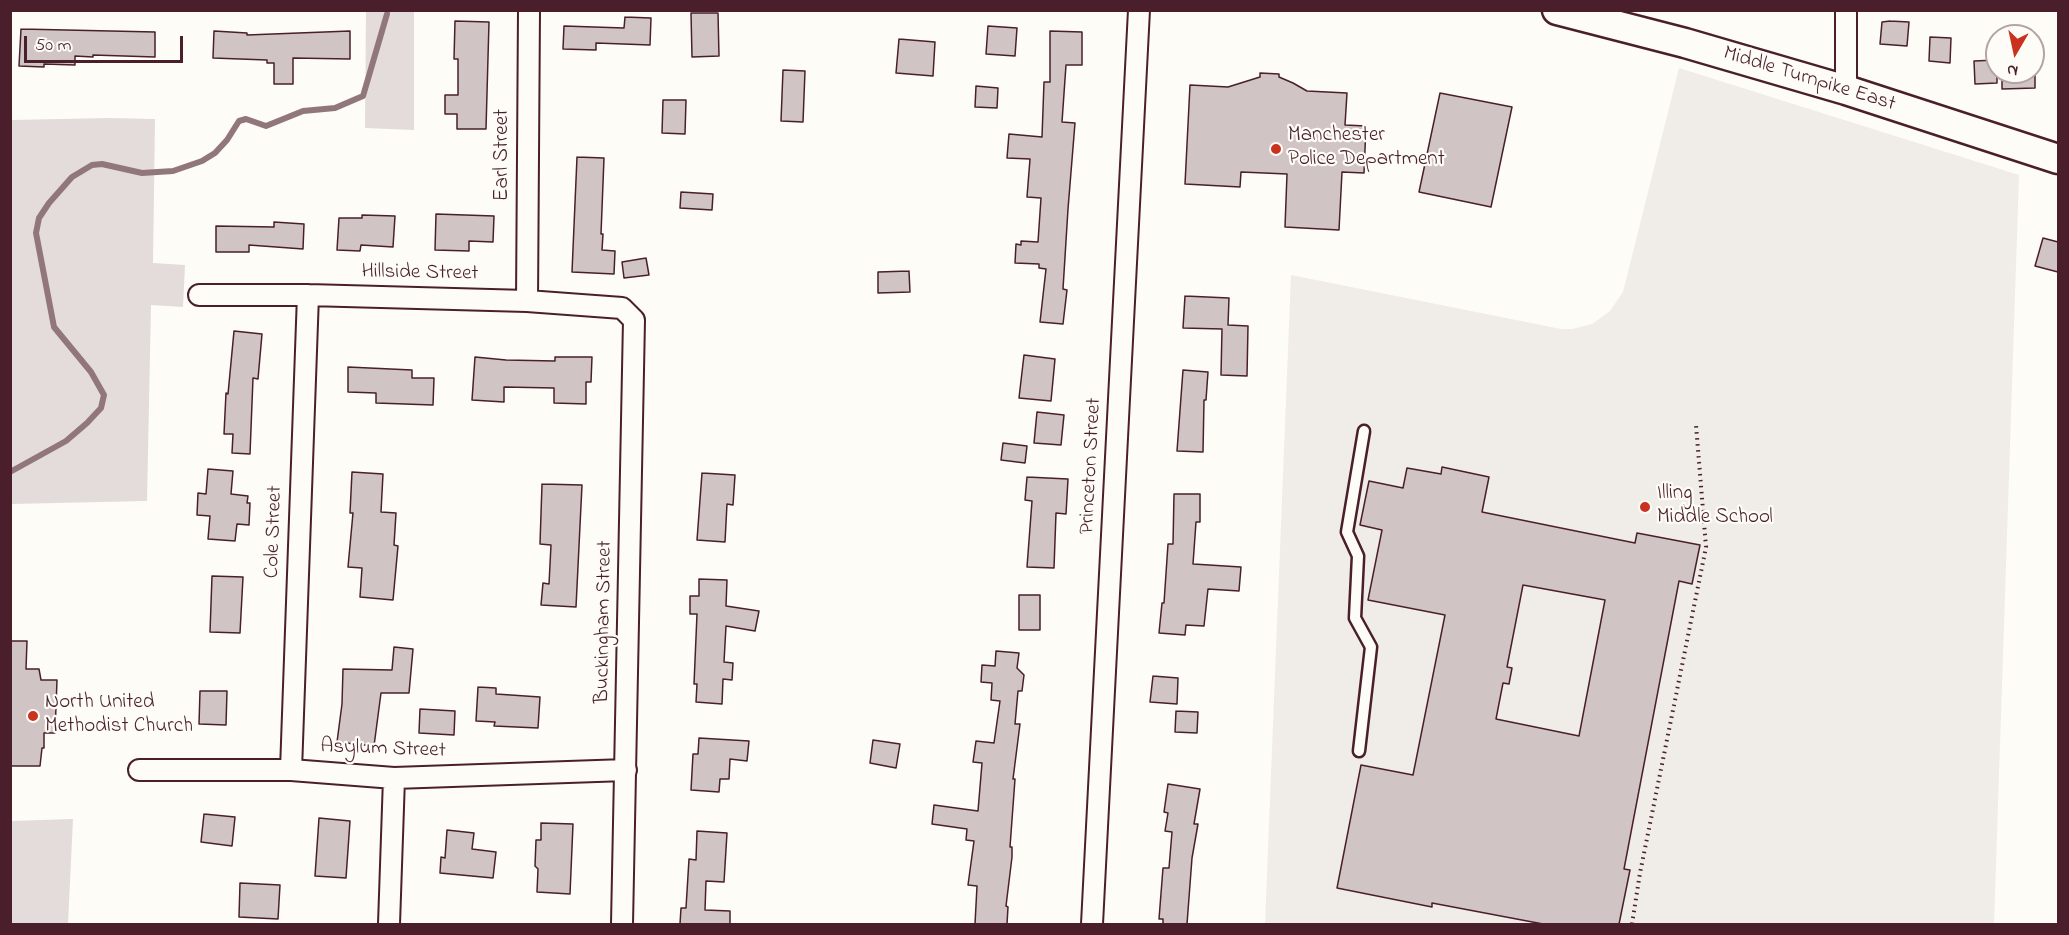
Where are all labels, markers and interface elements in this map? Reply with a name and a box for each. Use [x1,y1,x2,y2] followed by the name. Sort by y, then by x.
[27,24,186,62] scale bar
[1985,24,2045,84] north arrow
[35,33,72,59] text: 50 m
[1720,42,1898,118] street label: Middle Turnpike East
[2005,57,2020,83] text: N
[491,109,517,201] street label: Earl Street
[1288,124,1445,174] place label: Manchester Police Department
[1269,142,1283,156] marker: Manchester Police Department
[361,260,479,288] street label: Hillside Street
[1076,397,1108,535] street label: Princeton Street
[1657,482,1773,532] place label: Illing Middle School
[261,485,289,579] street label: Cole Street
[1638,500,1652,514] marker: Illing Middle School
[591,540,619,704] street label: Buckingham Street
[45,691,193,741] place label: North United Methodist Church
[26,709,40,723] marker: North United Methodist Church
[320,735,446,765] street label: Asylum Street

